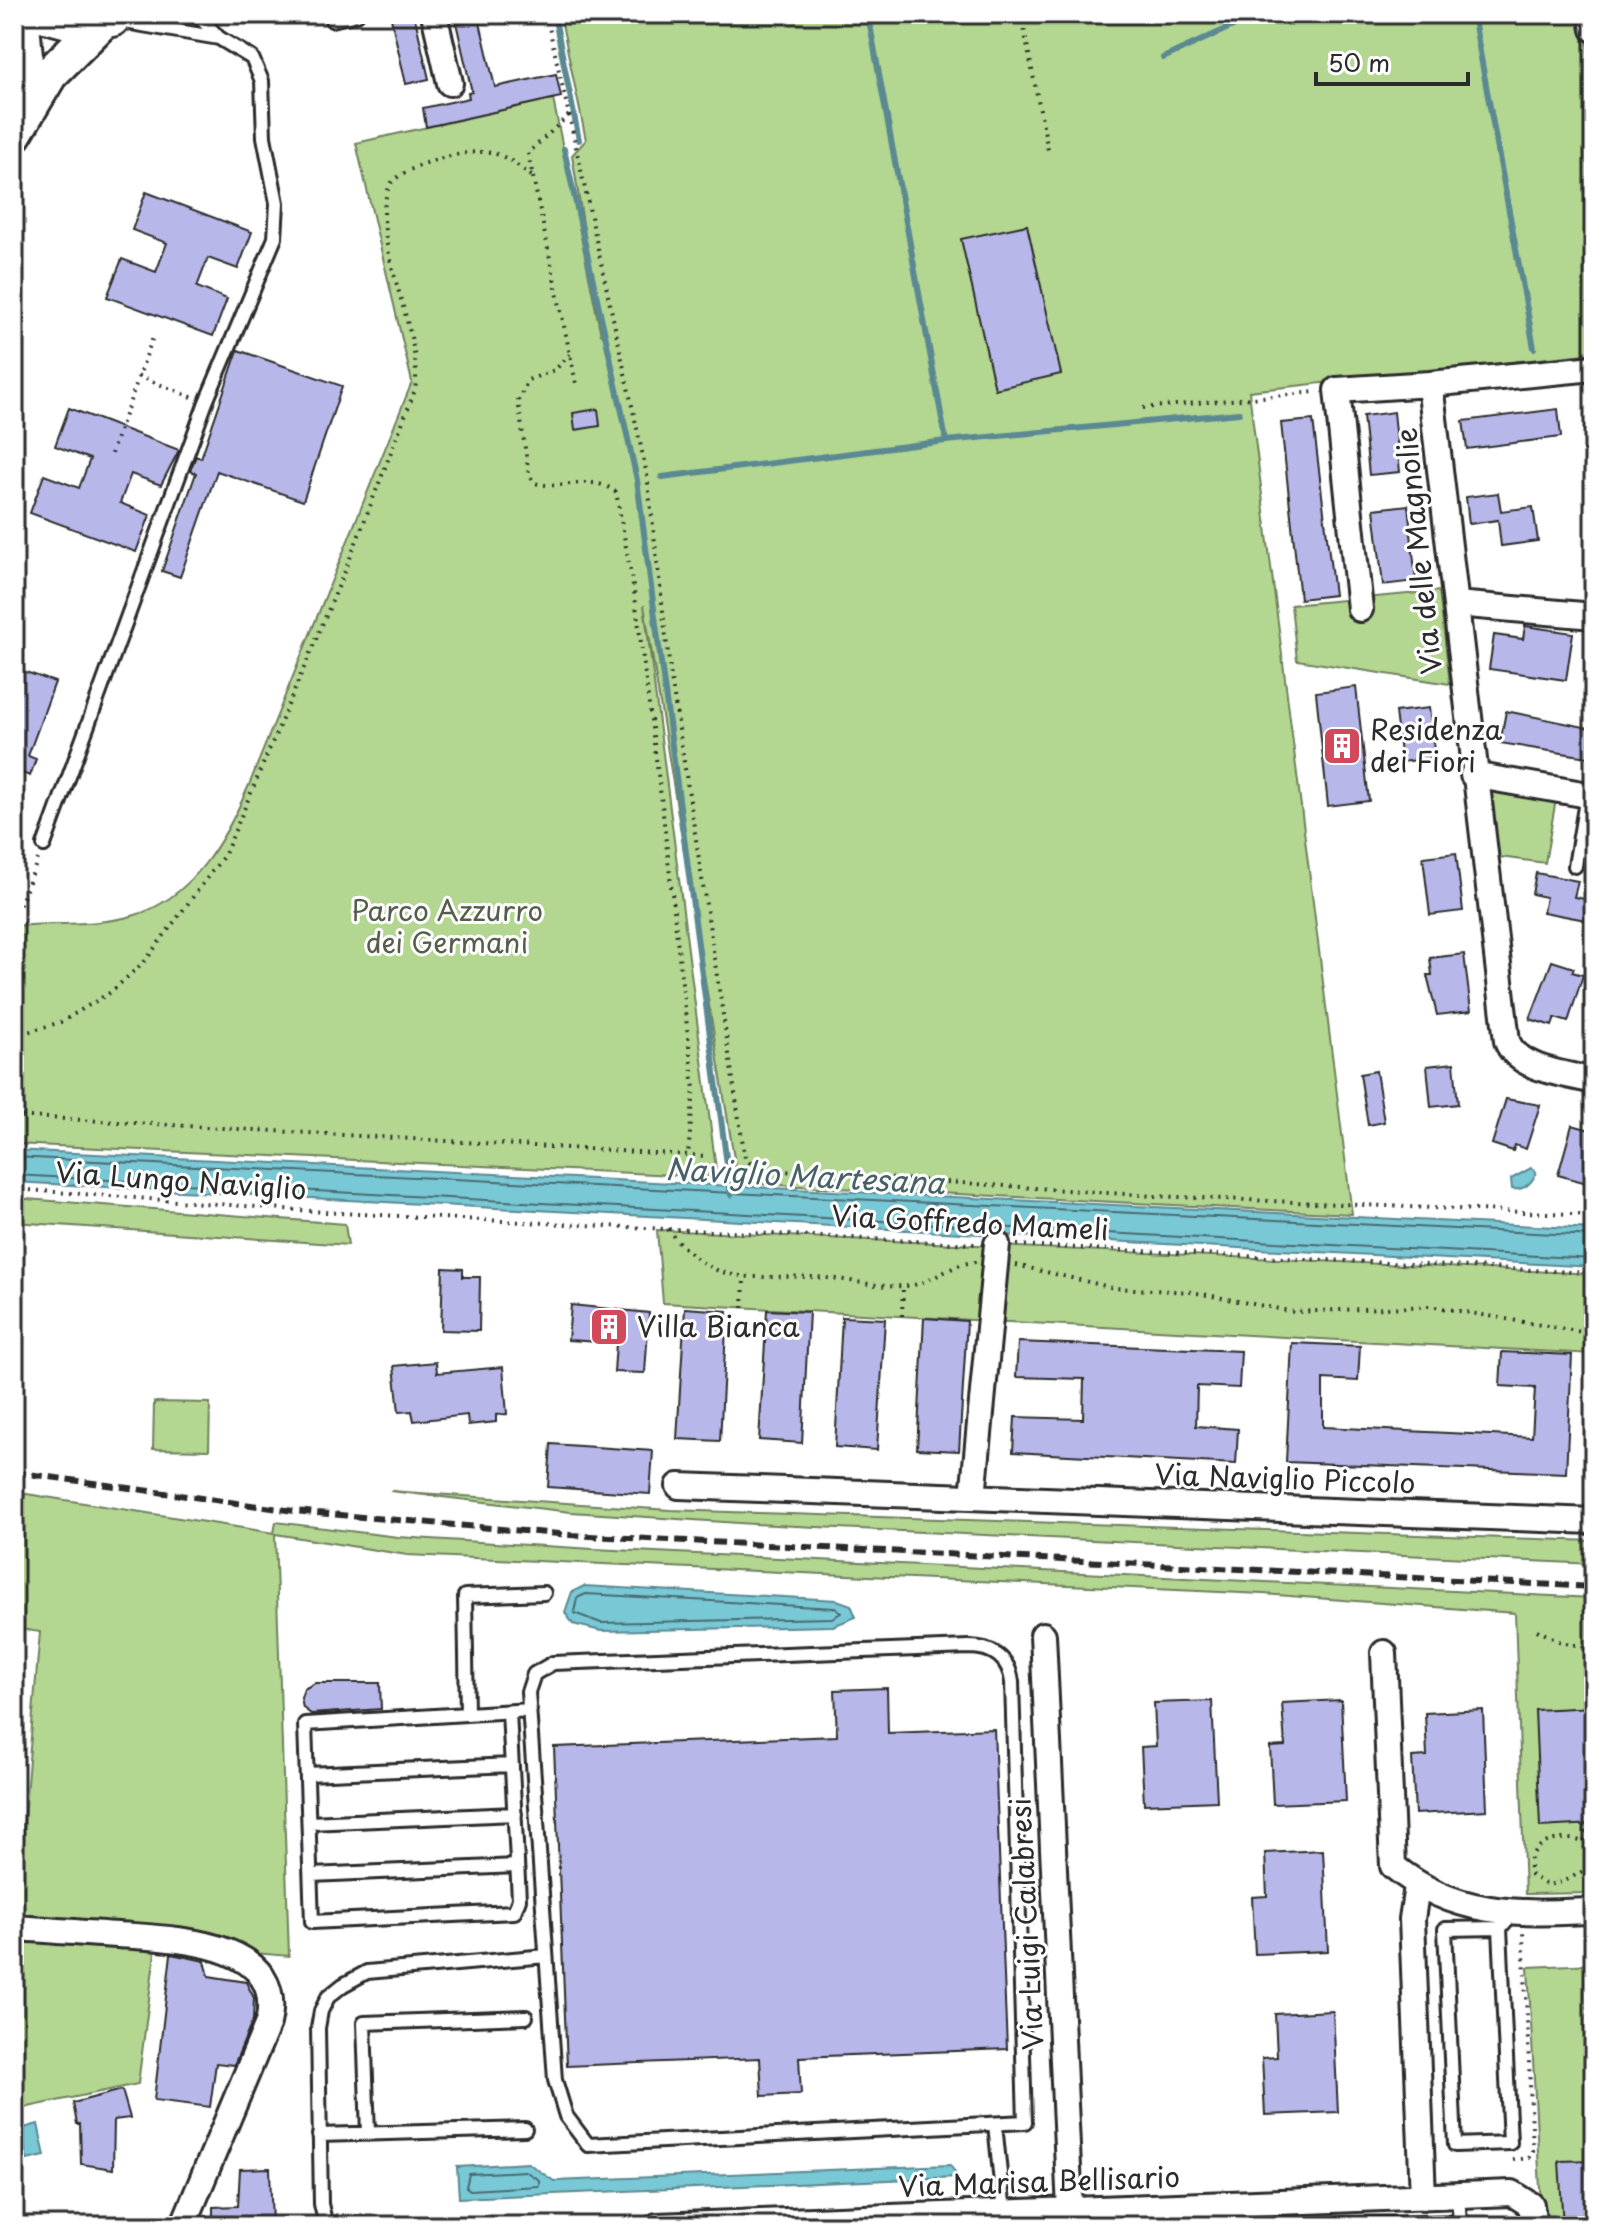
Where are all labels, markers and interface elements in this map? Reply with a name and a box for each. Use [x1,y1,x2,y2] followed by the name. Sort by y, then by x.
[1316,36,1468,86] scale bar
[1328,44,1390,80] text: 50 m
[1383,426,1452,677] street label: Via delle Magnolie
[1370,707,1503,782] place label: Residenza dei Fiori
[1321,725,1363,767] building icon: Residenza dei Fiori
[351,888,543,963] park label: Parco Azzurro dei Germani
[665,1145,947,1204] water label: Naviglio Martesana
[54,1149,308,1210] street label: Via Lungo Naviglio
[830,1193,1110,1250] street label: Via Goffredo Mameli
[637,1304,800,1347] place label: Villa Bianca
[588,1306,630,1348] building icon: Villa Bianca
[1154,1451,1416,1504] street label: Via Naviglio Piccolo
[997,1797,1054,2051] street label: Via Luigi Calabresi
[897,2154,1181,2207] street label: Via Marisa Bellisario

